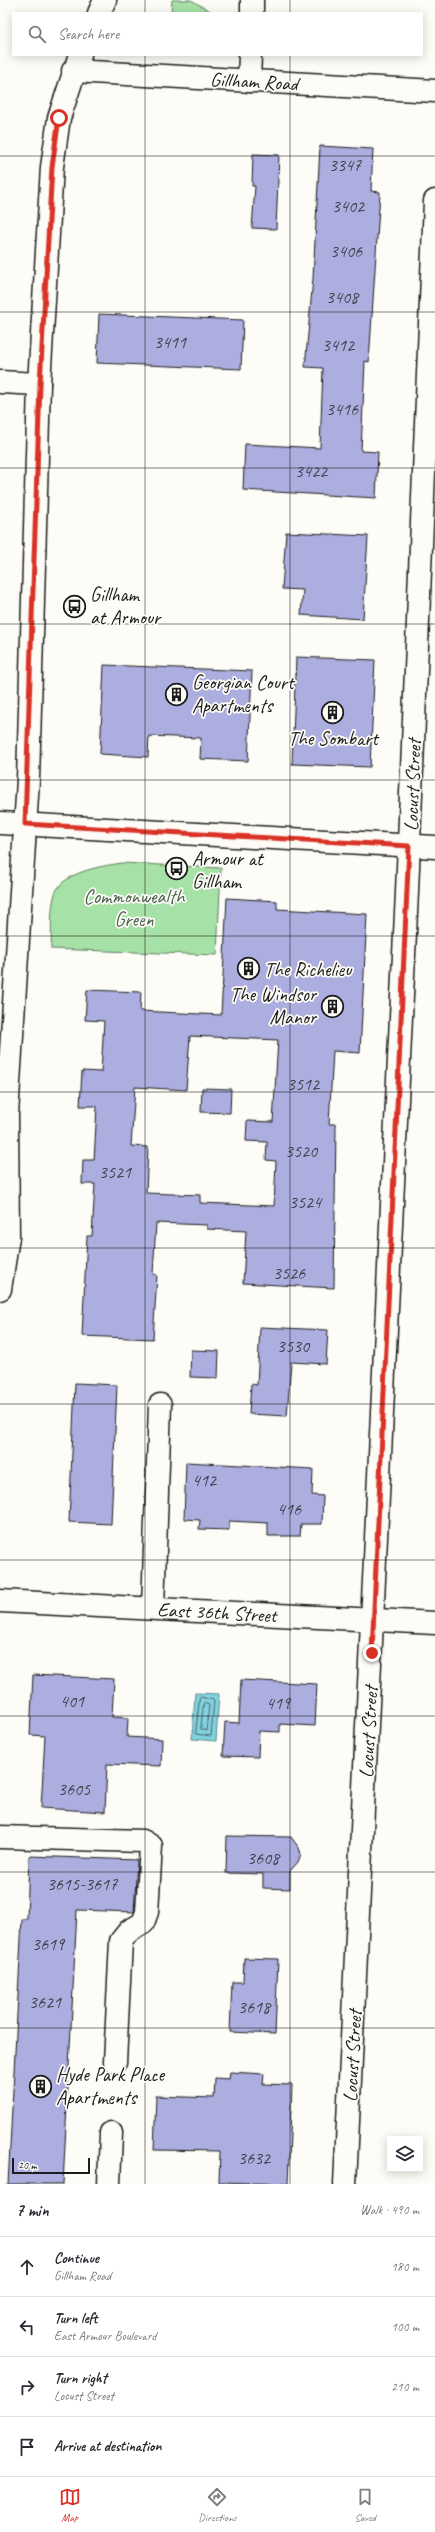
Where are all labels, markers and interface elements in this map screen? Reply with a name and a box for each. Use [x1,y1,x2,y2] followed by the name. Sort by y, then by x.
[12,12,423,56] search box
[26,23,48,45] icon: search
[58,25,119,44] text: Search here
[209,67,302,96] street label: Gillham Road
[50,109,68,127] route start
[329,154,362,176] house number: 3347
[332,195,366,217] house number: 3402
[330,240,363,262] house number: 3406
[326,286,360,308] house number: 3408
[154,331,187,353] house number: 3411
[322,334,356,356] house number: 3412
[326,398,359,420] house number: 3416
[295,460,329,482] house number: 3422
[90,582,162,630] place label: Gillham at Armour
[61,593,87,619] bus stop icon: Gillham at Armour
[192,670,296,718] place label: Georgian Court Apartments
[164,681,190,707] building icon: Georgian Court Apartments
[320,699,346,725] building icon: The Sombart
[288,726,380,751] place label: The Sombart
[398,735,427,831] street label: Locust Street
[192,846,265,894] place label: Armour at Gillham
[163,856,189,882] bus stop icon: Armour at Gillham
[84,884,186,932] park label: Commonwealth Green
[236,956,262,982] building icon: The Richelieu
[264,957,353,982] place label: The Richelieu
[230,982,318,1030] place label: The Windsor Manor
[319,993,345,1019] building icon: The Windsor Manor
[287,1073,321,1095] house number: 3512
[285,1140,319,1162] house number: 3520
[99,1161,132,1183] house number: 3521
[289,1191,323,1213] house number: 3524
[273,1262,306,1284] house number: 3526
[277,1335,311,1357] house number: 3530
[192,1469,218,1491] house number: 412
[277,1498,302,1520] house number: 416
[157,1597,280,1628] street label: East 36th Street
[363,1644,381,1662] route end
[354,1682,384,1779] street label: Locust Street
[60,1690,85,1712] house number: 401
[266,1692,292,1714] house number: 419
[58,1778,91,1800] house number: 3605
[247,1847,281,1869] house number: 3608
[47,1873,118,1895] house number: 3615-3617
[32,1933,66,1955] house number: 3619
[29,1991,62,2013] house number: 3621
[238,1996,272,2018] house number: 3618
[338,2006,368,2103] street label: Locust Street
[56,2062,166,2110] place label: Hyde Park Place Apartments
[28,2073,54,2099] building icon: Hyde Park Place Apartments
[387,2136,423,2172] map controls
[387,2136,423,2172] button: layers
[238,2147,272,2169] house number: 3632
[12,2156,90,2175] scale bar
[18,2158,37,2172] text: 20 m
[16,2200,49,2221] text: 7 min
[360,2202,419,2218] text: Walk · 490 m
[54,2249,99,2268] text: Continue
[16,2256,38,2278] icon: ahead
[391,2259,419,2275] text: 180 m
[54,2268,111,2284] text: Gillham Road
[54,2309,97,2328] text: Turn left
[16,2316,38,2338] icon: left
[391,2319,419,2335] text: 100 m
[54,2328,156,2344] text: East Armour Boulevard
[54,2369,107,2388] text: Turn right
[16,2376,38,2398] icon: right
[391,2379,419,2395] text: 210 m
[54,2388,114,2404] text: Locust Street
[16,2436,38,2458] icon: arrive
[54,2437,161,2456] text: Arrive at destination
[59,2486,81,2524] tab: Map
[198,2486,237,2524] tab: Directions
[354,2486,376,2524] tab: Saved

